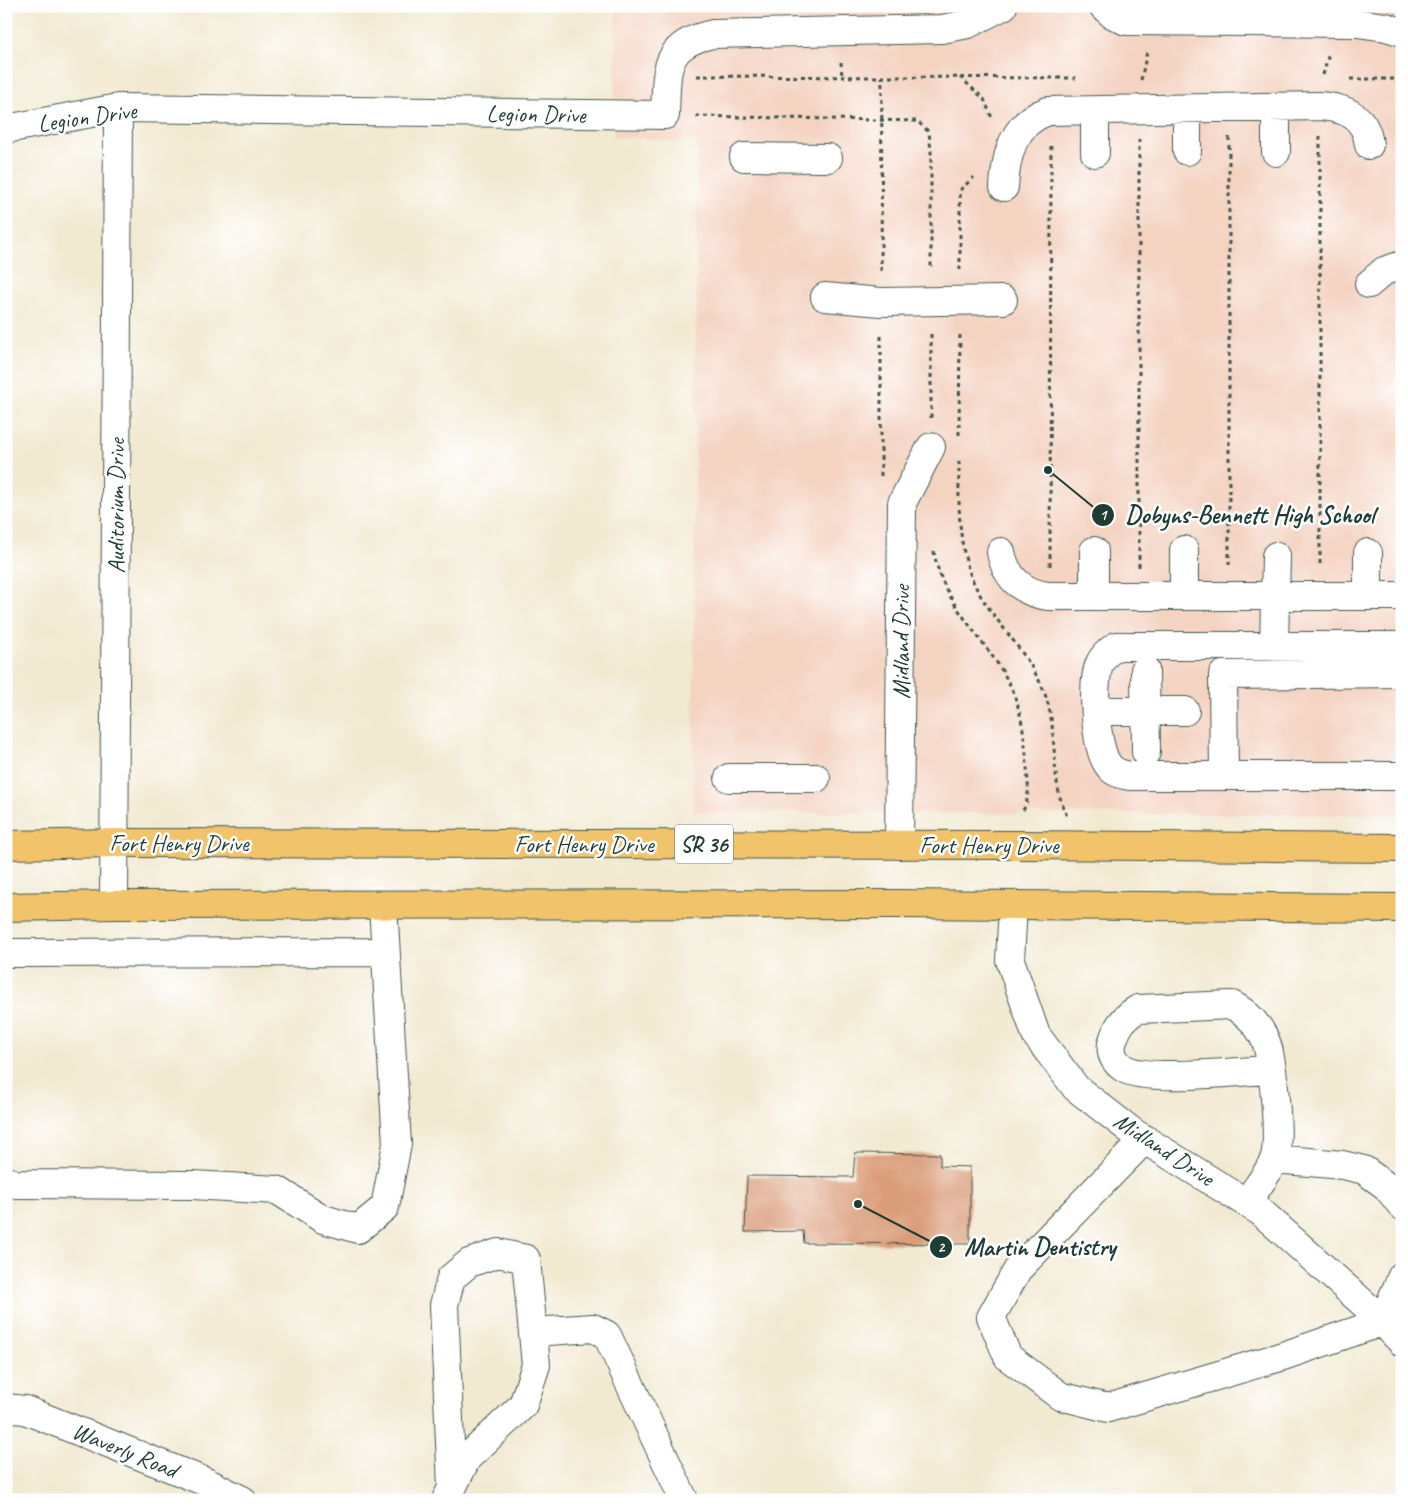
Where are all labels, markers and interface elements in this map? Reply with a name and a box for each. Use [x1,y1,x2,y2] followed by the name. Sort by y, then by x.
[36,95,140,139] street label: Legion Drive
[486,98,588,130] street label: Legion Drive
[101,436,131,574] street label: Auditorium Drive
[1090,495,1384,535] callout: Dobyns-Bennett High School
[1126,499,1379,531] text: Dobyns-Bennett High School
[1100,506,1109,525] text: 1
[886,583,916,699] street label: Midland Drive
[675,824,733,864] road number: SR 36
[109,828,251,858] street label: Fort Henry Drive
[514,829,656,859] street label: Fort Henry Drive
[919,830,1061,860] street label: Fort Henry Drive
[1108,1105,1222,1194] street label: Midland Drive
[929,1227,1125,1267] callout: Martin Dentistry
[964,1231,1118,1263] text: Martin Dentistry
[938,1238,946,1257] text: 2
[68,1415,185,1486] street label: Waverly Road

